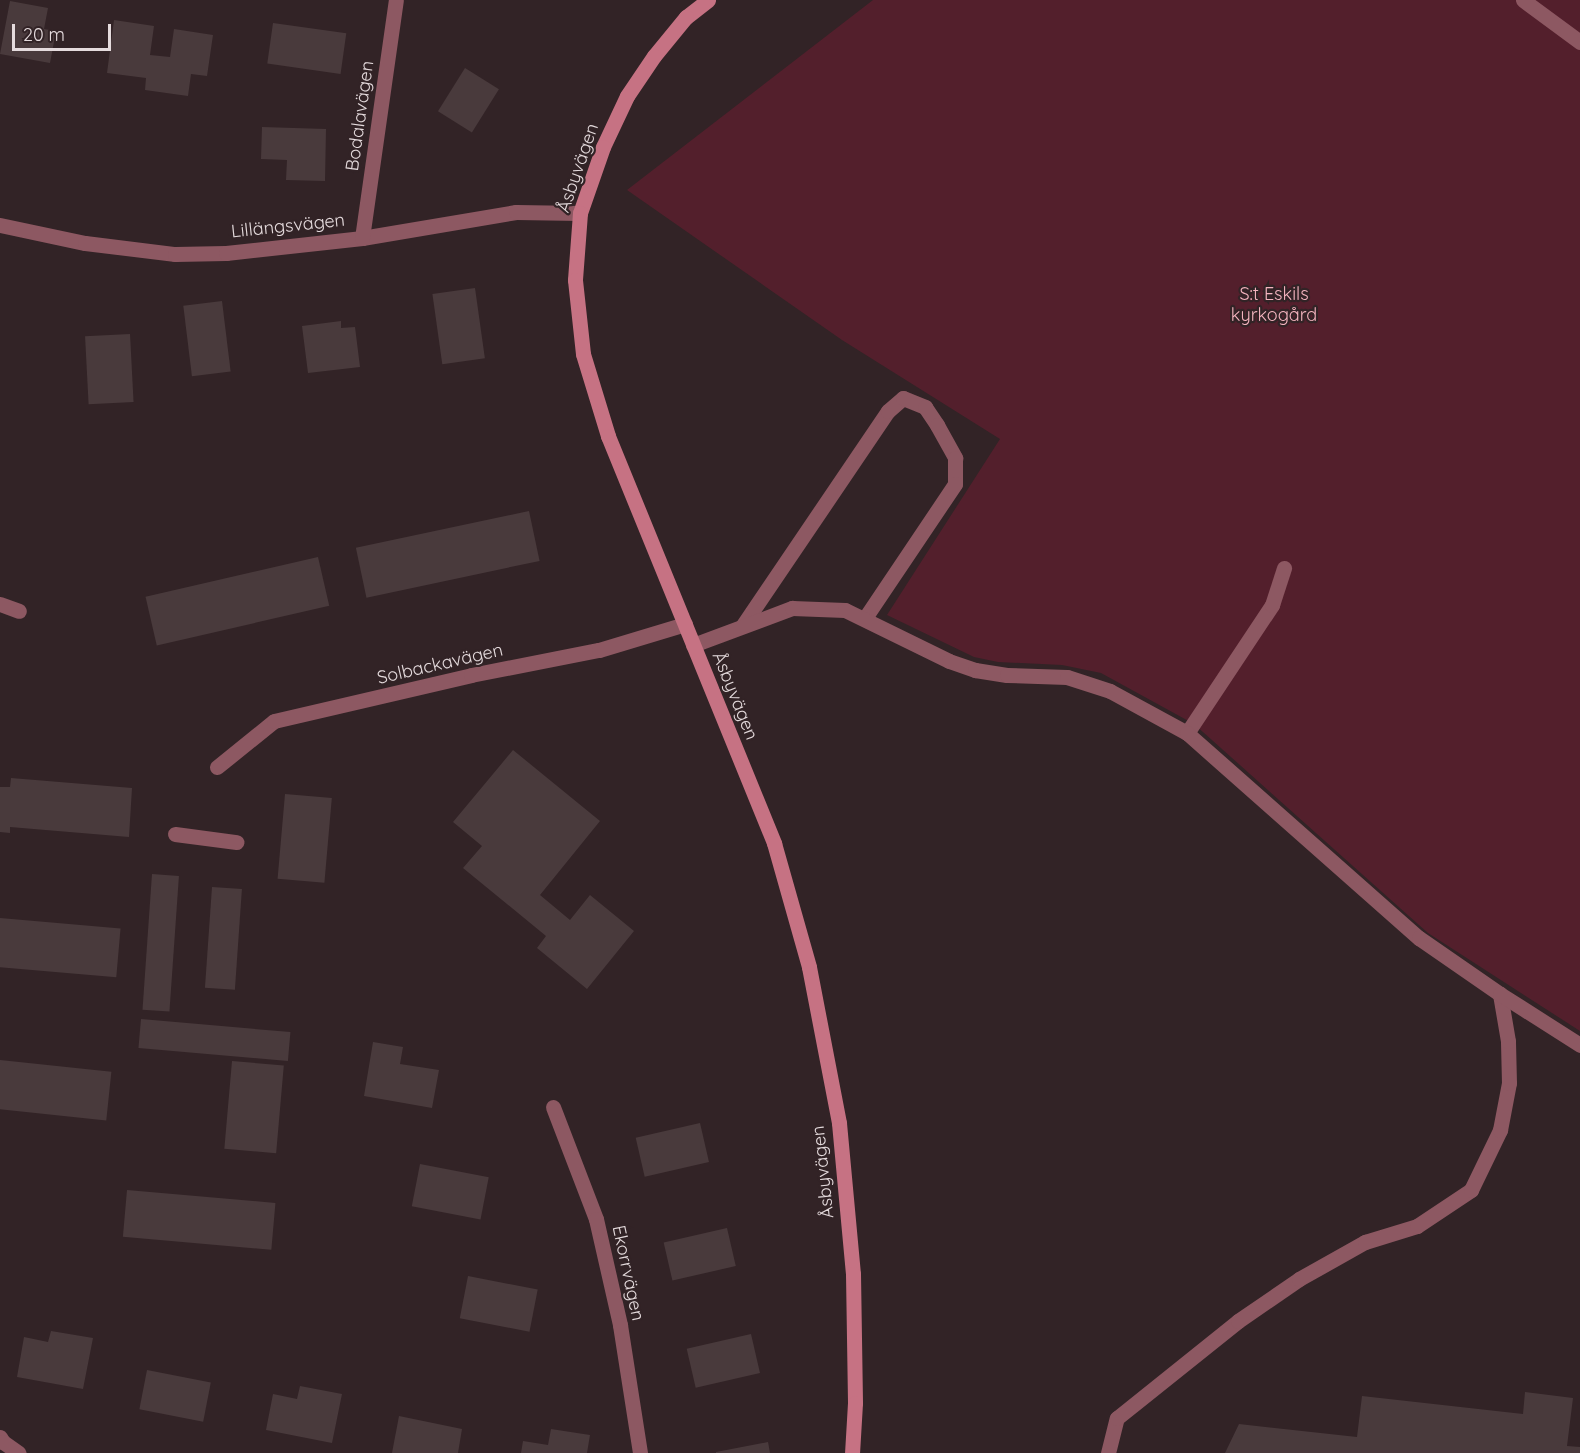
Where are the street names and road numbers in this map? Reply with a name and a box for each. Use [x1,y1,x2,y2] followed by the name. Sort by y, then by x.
[342,60,378,172] street label: Bodalavägen
[553,120,603,216] street label: Åsbyvägen
[230,209,346,243] street label: Lillängsvägen
[375,639,505,689] street label: Solbackavägen
[708,649,762,743] street label: Åsbyvägen
[807,1125,839,1219] street label: Åsbyvägen
[607,1223,649,1323] street label: Ekorrvägen

